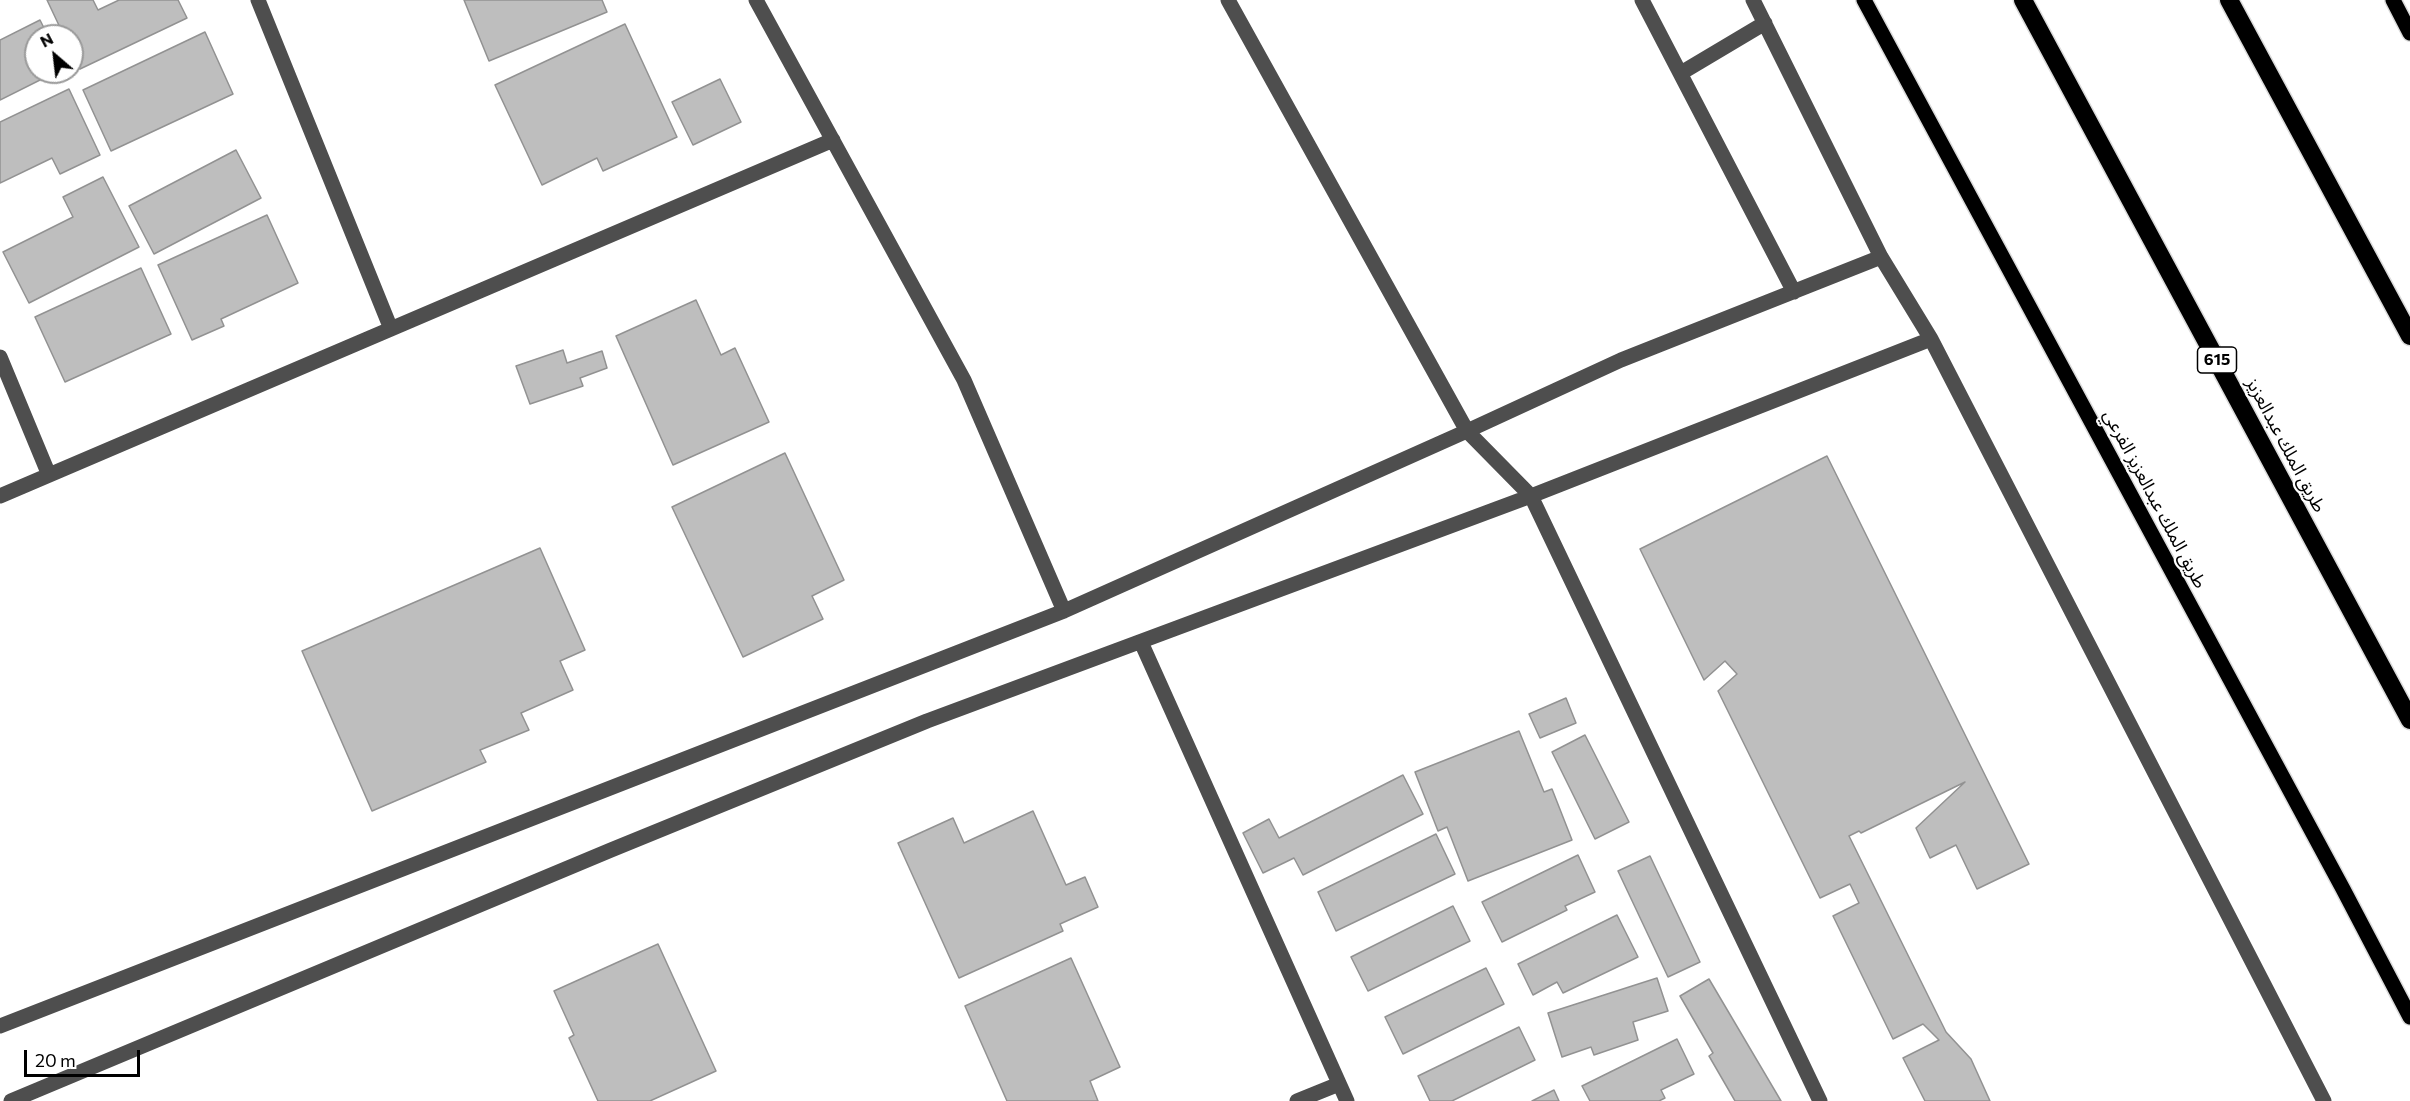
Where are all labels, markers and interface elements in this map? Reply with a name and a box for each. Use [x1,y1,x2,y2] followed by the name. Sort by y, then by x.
[24,24,84,84] north arrow
[36,28,56,51] text: N
[2198,347,2236,373] road number: 615
[2241,374,2331,516] street label: طريق الملك عبدالعزيز
[2099,406,2211,592] street label: طريق الملك عبدالعزيز الفرعي
[27,1038,142,1076] scale bar
[35,1049,76,1071] text: 20 m

